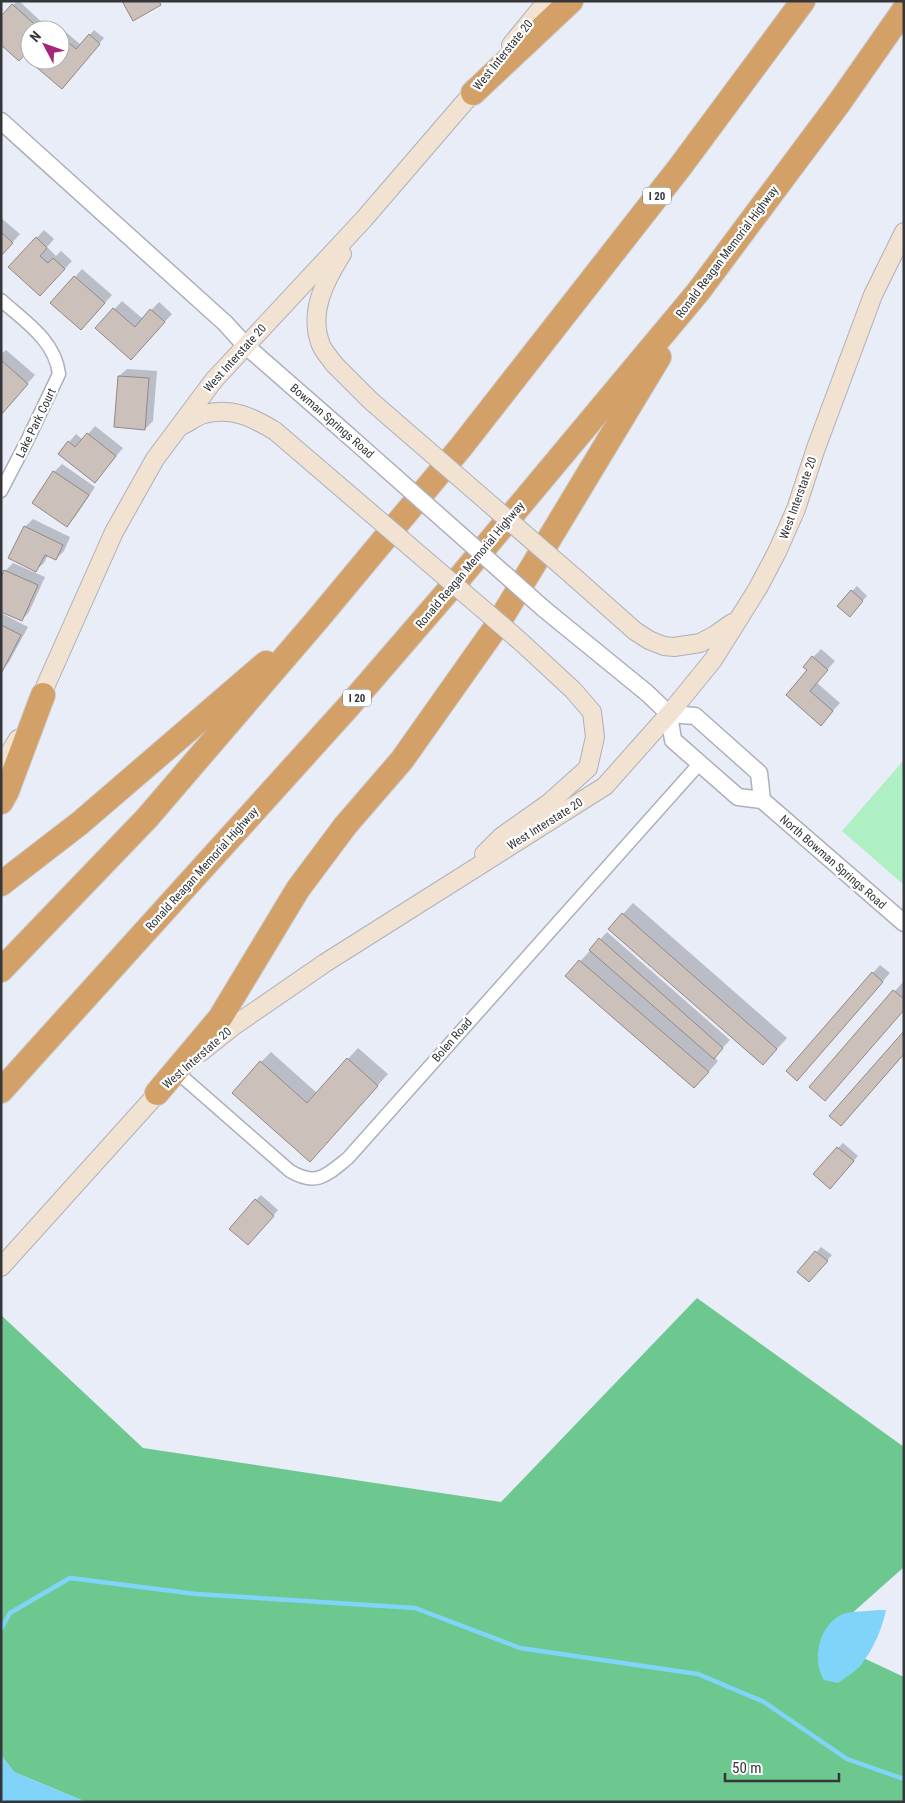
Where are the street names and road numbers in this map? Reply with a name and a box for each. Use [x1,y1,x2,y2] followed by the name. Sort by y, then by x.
[470,17,536,93] street label: West Interstate 20
[673,183,781,321] street label: Ronald Reagan Memorial Highway
[643,188,671,205] road number: I 20
[201,321,269,395] street label: West Interstate 20
[287,381,377,461] street label: Bowman Springs Road
[13,386,59,460] street label: Lake Park Court
[777,455,819,541] street label: West Interstate 20
[413,499,527,631] street label: Ronald Reagan Memorial Highway
[343,690,371,706] road number: I 20
[505,795,585,853] street label: West Interstate 20
[143,804,261,934] street label: Ronald Reagan Memorial Highway
[777,812,889,912] street label: North Bowman Springs Road
[429,1015,475,1065] street label: Bolen Road
[160,1024,234,1092] street label: West Interstate 20

